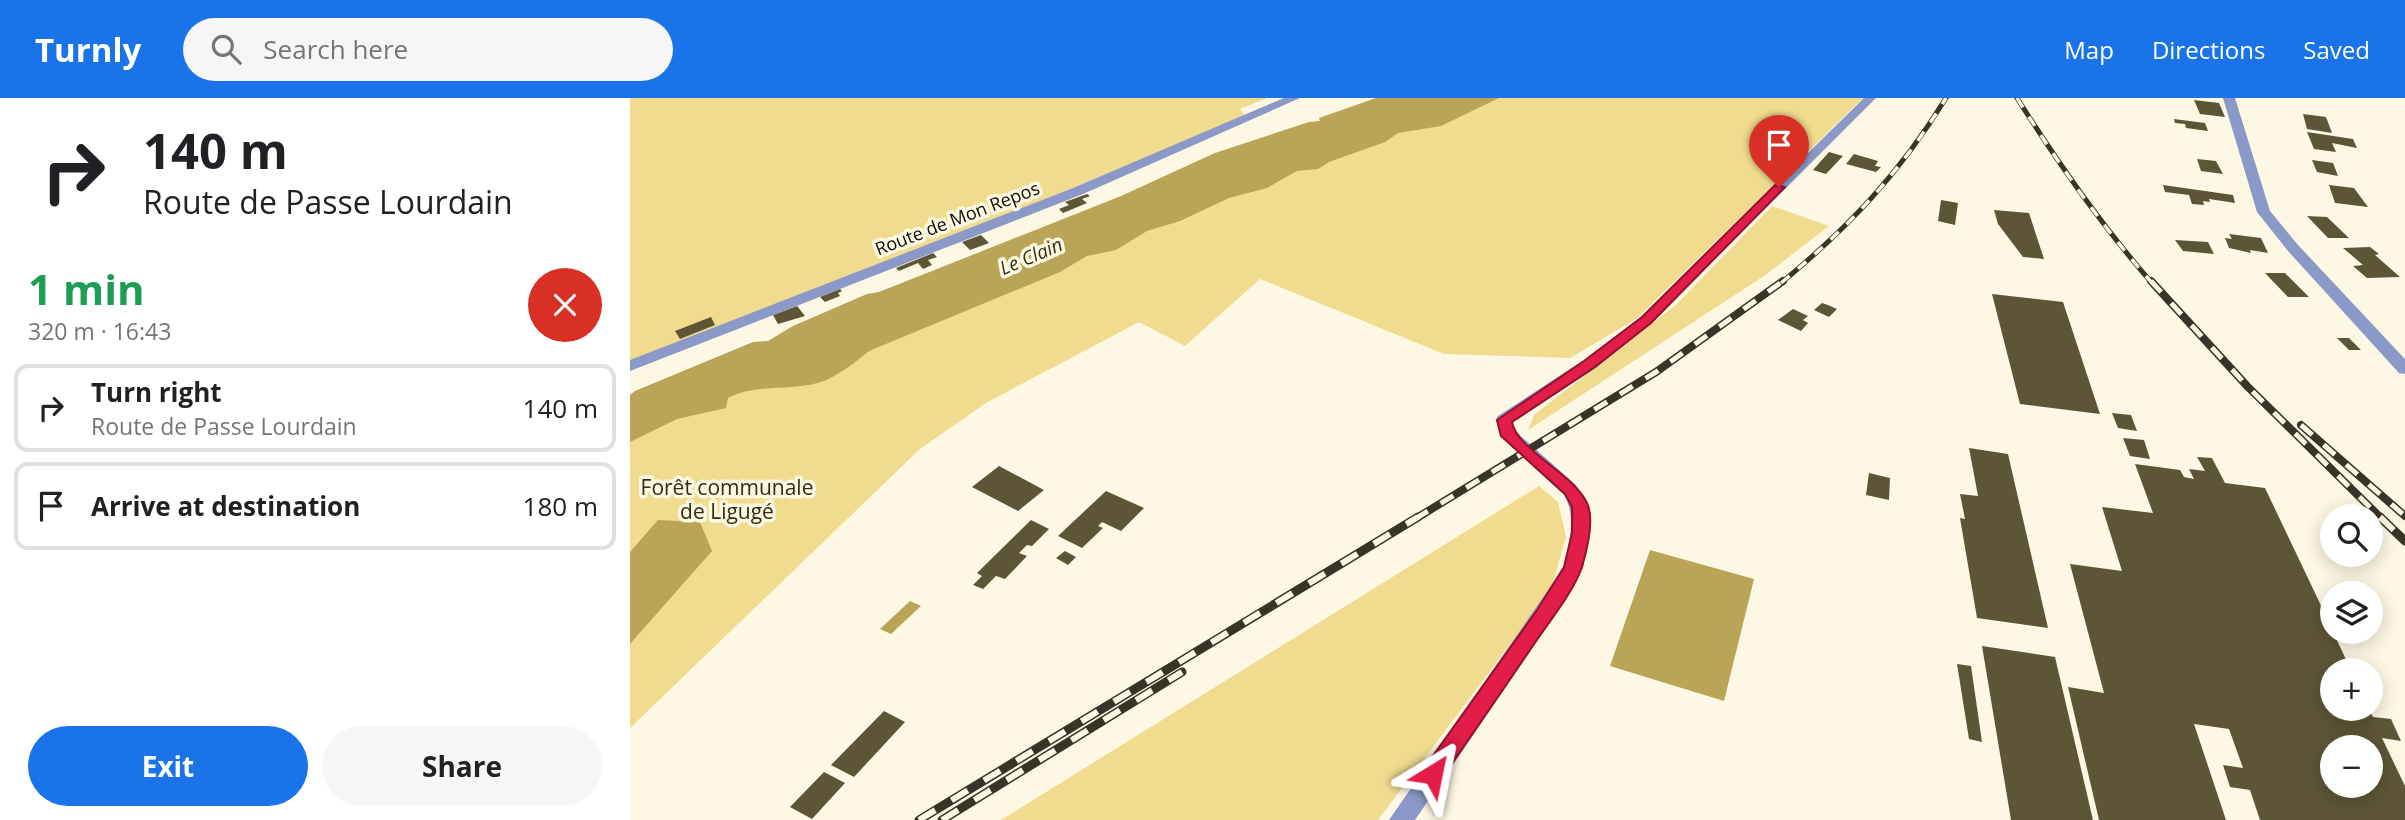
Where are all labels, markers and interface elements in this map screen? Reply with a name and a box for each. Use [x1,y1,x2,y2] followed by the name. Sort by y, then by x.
[183,18,673,81] search box
[35,27,141,72] text: Turnly
[207,30,245,68] icon: search
[263,31,408,67] text: Search here
[2064,33,2114,66] text: Map
[2152,33,2265,66] text: Directions
[2303,33,2370,66] text: Saved
[1749,115,1809,187] pin
[143,117,288,183] text: 140 m
[28,126,119,217] icon: right
[1760,126,1798,164] icon: arrive
[871,176,1043,260] street label: Route de Mon Repos
[143,180,513,223] text: Route de Passe Lourdain
[996,231,1066,281] water label: Le Clain
[28,260,145,317] text: 1 min
[528,268,602,342] button: close
[28,315,171,347] text: 320 m · 16:43
[91,374,222,410] text: Turn right
[32,389,70,427] icon: right
[523,390,598,426] text: 140 m
[91,410,357,442] text: Route de Passe Lourdain
[641,473,813,525] park label: Forêt communale de Ligugé
[32,487,70,525] icon: arrive
[91,488,360,524] text: Arrive at destination
[523,488,598,524] text: 180 m
[2320,504,2383,798] map controls
[2320,504,2383,567] button: search
[2320,581,2383,644] button: layers
[2320,658,2383,721] button: +
[28,726,308,806] button: Exit
[322,726,602,806] button: Share
[2320,735,2383,798] button: −
[1396,737,1470,811] position arrow

